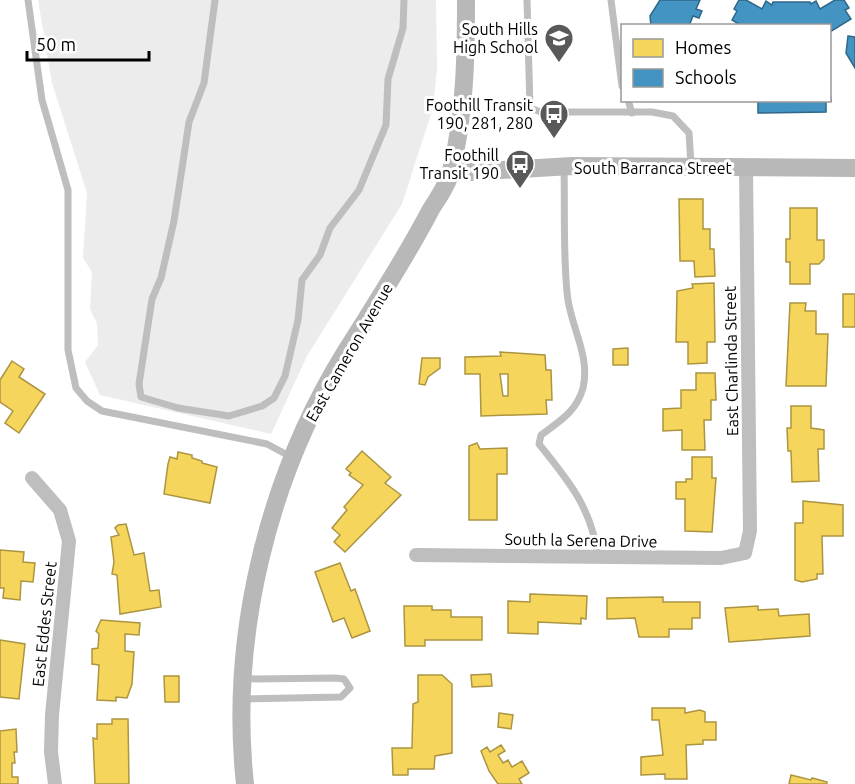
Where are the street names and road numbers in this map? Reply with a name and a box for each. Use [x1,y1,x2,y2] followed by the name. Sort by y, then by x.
[574,159,733,177] street label: South Barranca Street
[302,280,396,424] street label: East Cameron Avenue
[721,285,741,436] street label: East Charlinda Street
[504,530,658,550] street label: South la Serena Drive
[28,560,60,687] street label: East Eddes Street

